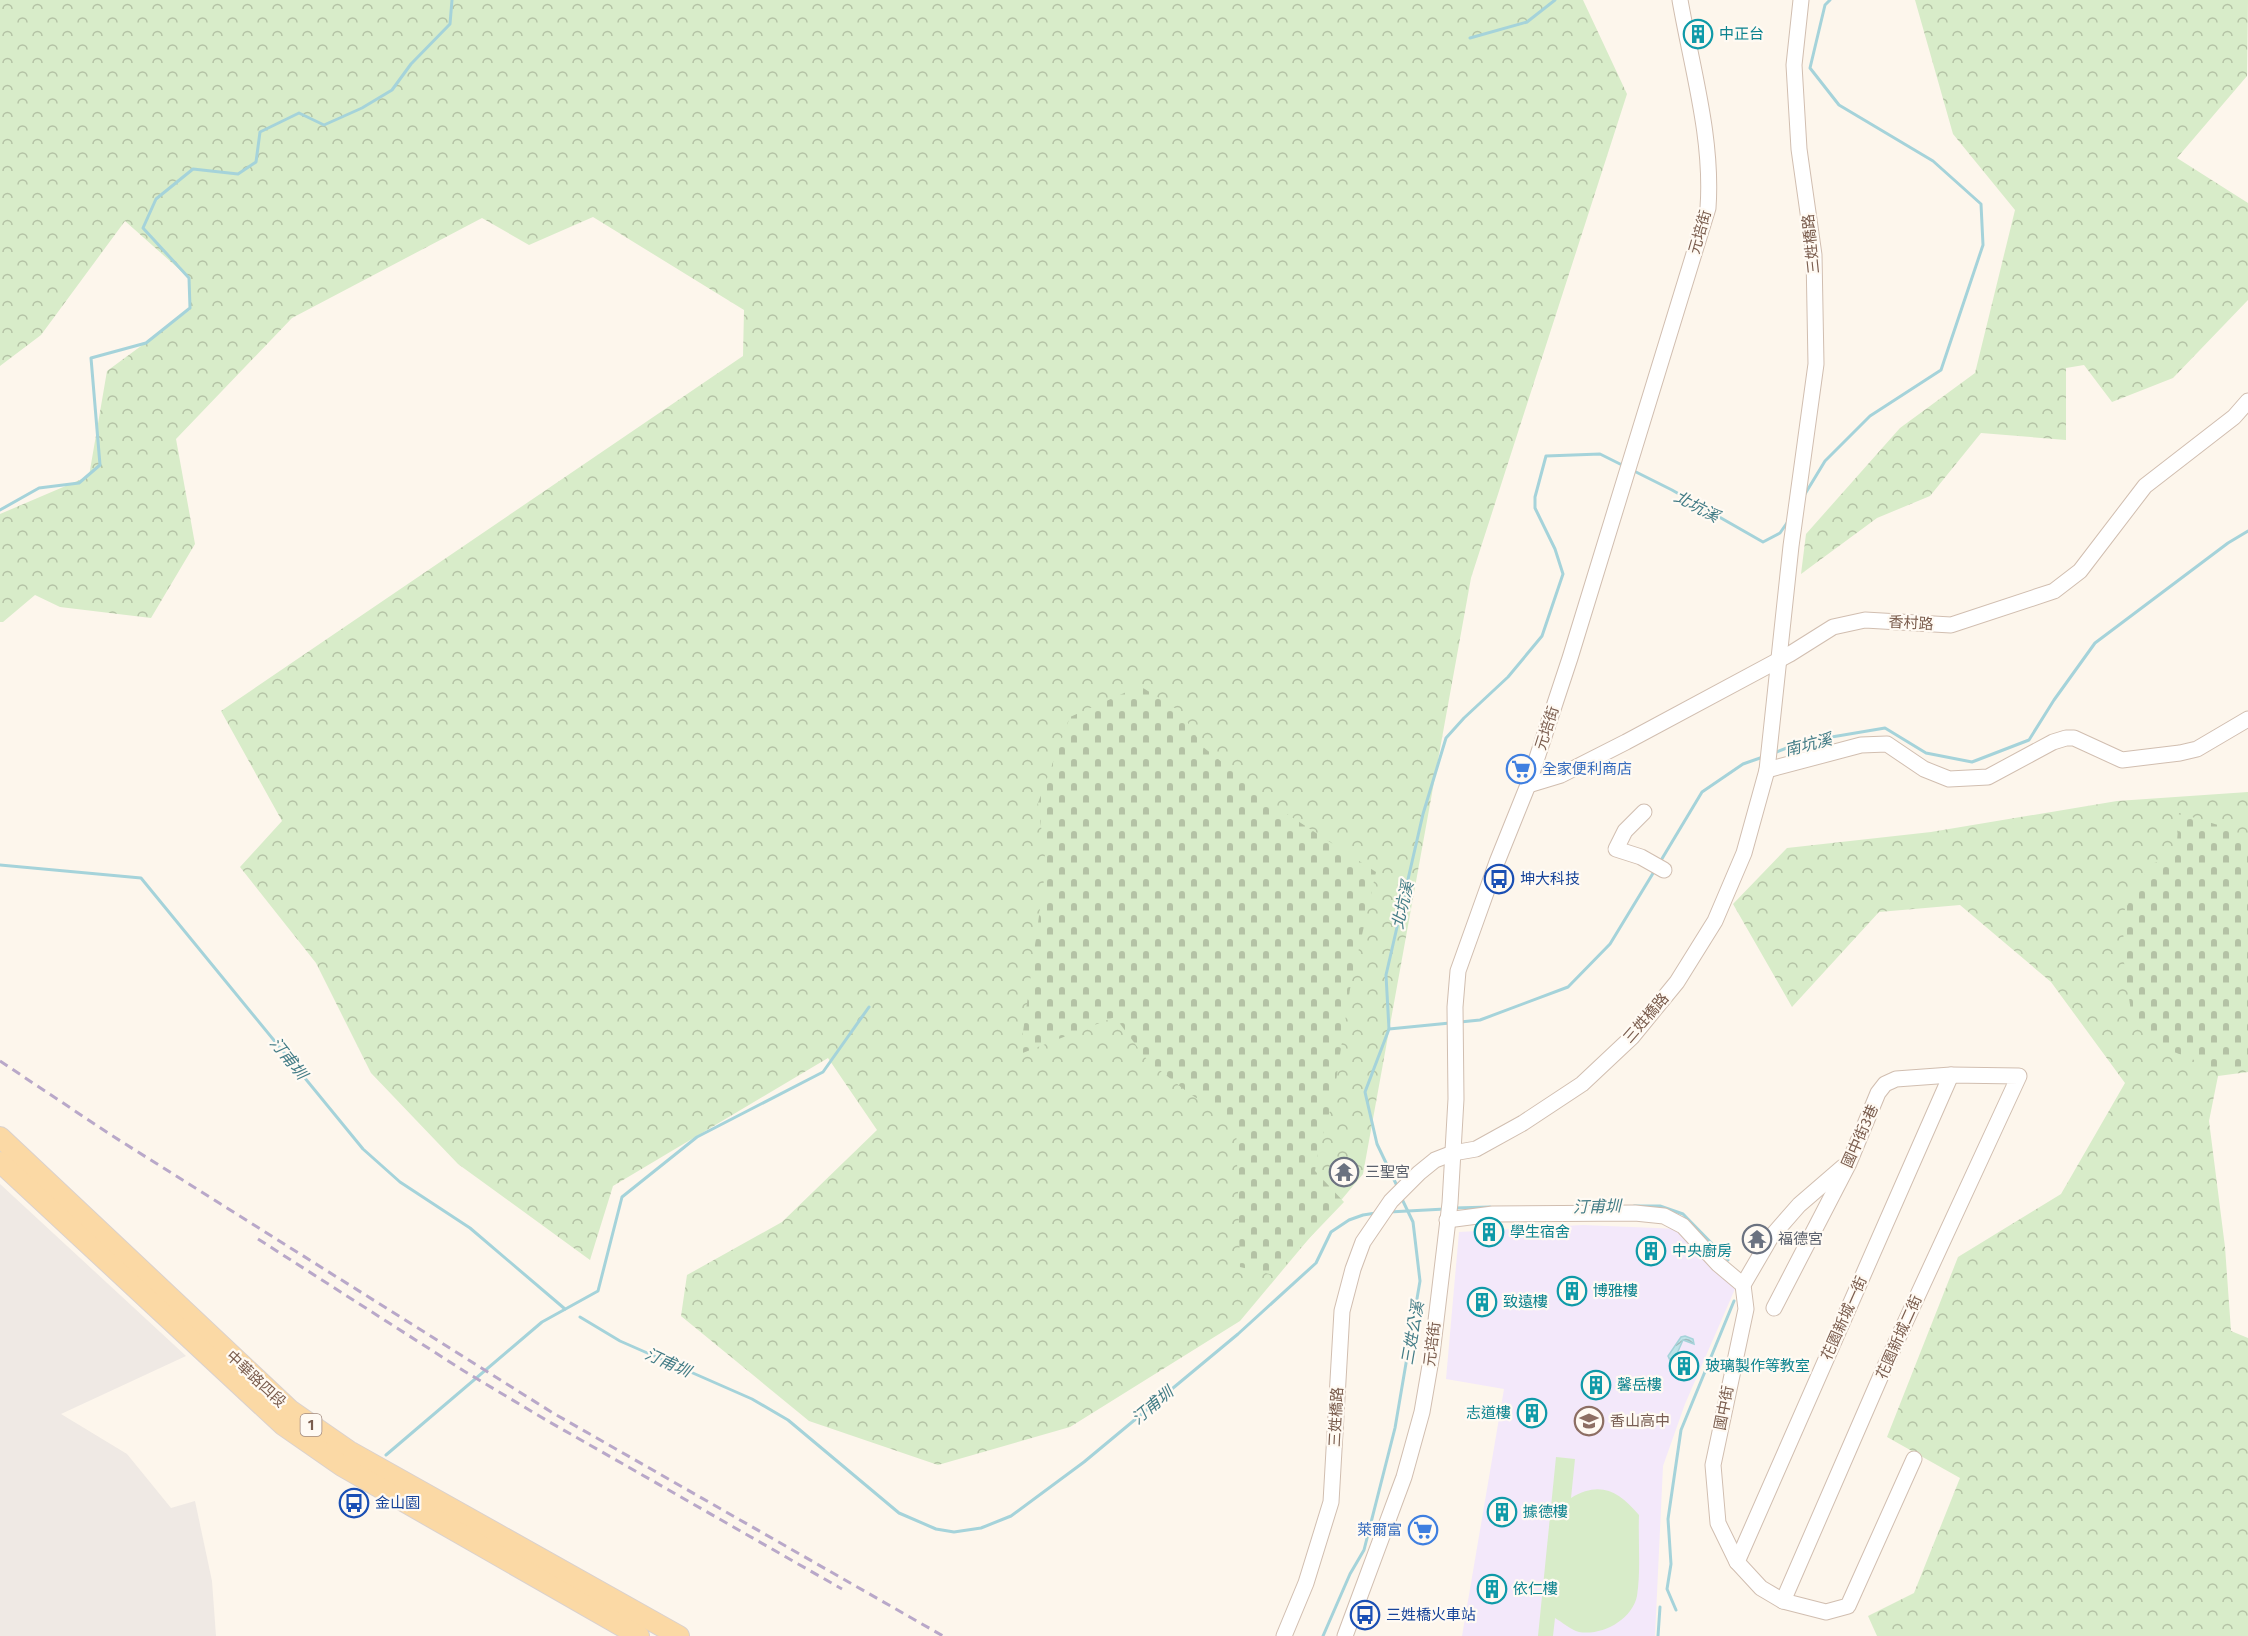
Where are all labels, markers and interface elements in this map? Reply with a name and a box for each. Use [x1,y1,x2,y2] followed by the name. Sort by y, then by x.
[1682,18,1714,50] building icon: 中正台
[1719,25,1764,43] place label: 中正台
[1685,208,1715,256] street label: 元培街
[1799,213,1823,275] street label: 三姓橋路
[1671,487,1724,527] water label: 北坑溪
[1888,613,1934,633] street label: 香村路
[1531,704,1563,752] street label: 元培街
[1783,729,1836,760] water label: 南坑溪
[1505,753,1537,785] supermarket icon: 全家便利商店
[1542,760,1632,778] place label: 全家便利商店
[1483,863,1515,895] bus stop icon: 坤大科技
[1520,870,1580,888] place label: 坤大科技
[1388,878,1418,931] water label: 北坑溪
[1620,989,1672,1047] street label: 三姓橋路
[266,1034,312,1084] water label: 汀甫圳
[1838,1102,1882,1170] street label: 國中街3巷
[1328,1156,1360,1188] temple icon: 三聖宮
[1365,1163,1410,1181] place label: 三聖宮
[1573,1197,1623,1216] water label: 汀甫圳
[1473,1216,1505,1248] building icon: 學生宿舍
[1510,1223,1570,1241] place label: 學生宿舍
[1741,1223,1773,1255] temple icon: 福德宮
[1778,1230,1823,1248] place label: 福德宮
[1635,1235,1667,1267] building icon: 中央廚房
[1672,1242,1732,1260] place label: 中央廚房
[1817,1273,1871,1363] street label: 花園新城一街
[1556,1275,1588,1307] building icon: 博雅樓
[1593,1282,1638,1300] place label: 博雅樓
[1466,1286,1498,1318] building icon: 致遠樓
[1872,1292,1926,1382] street label: 花園新城二街
[1503,1293,1548,1311] place label: 致遠樓
[1398,1298,1428,1366] water label: 三姓公溪
[1420,1321,1444,1367] street label: 元培街
[642,1344,695,1382] water label: 汀甫圳
[222,1347,290,1411] street label: 中華路四段
[1668,1350,1700,1382] building icon: 玻璃製作等教室
[1705,1357,1810,1375] place label: 玻璃製作等教室
[1580,1369,1612,1401] building icon: 馨岳樓
[1617,1376,1662,1394] place label: 馨岳樓
[1128,1381,1178,1428] water label: 汀甫圳
[1711,1384,1737,1432] street label: 國中街
[1325,1387,1347,1447] street label: 三姓橋路
[1516,1397,1548,1429] building icon: 志道樓
[1466,1404,1511,1422] place label: 志道樓
[1573,1405,1605,1437] school or university icon: 香山高中
[1610,1412,1670,1430] place label: 香山高中
[300,1414,322,1436] road number: 1
[338,1487,370,1519] bus stop icon: 金山園
[375,1494,420,1512] place label: 金山園
[1486,1496,1518,1528] building icon: 據德樓
[1523,1503,1568,1521] place label: 據德樓
[1407,1514,1439,1546] supermarket icon: 萊爾富
[1357,1521,1402,1539] place label: 萊爾富
[1476,1573,1508,1605] building icon: 依仁樓
[1513,1580,1558,1598] place label: 依仁樓
[1349,1599,1381,1631] bus stop icon: 三姓橋火車站
[1386,1606,1476,1624] place label: 三姓橋火車站

